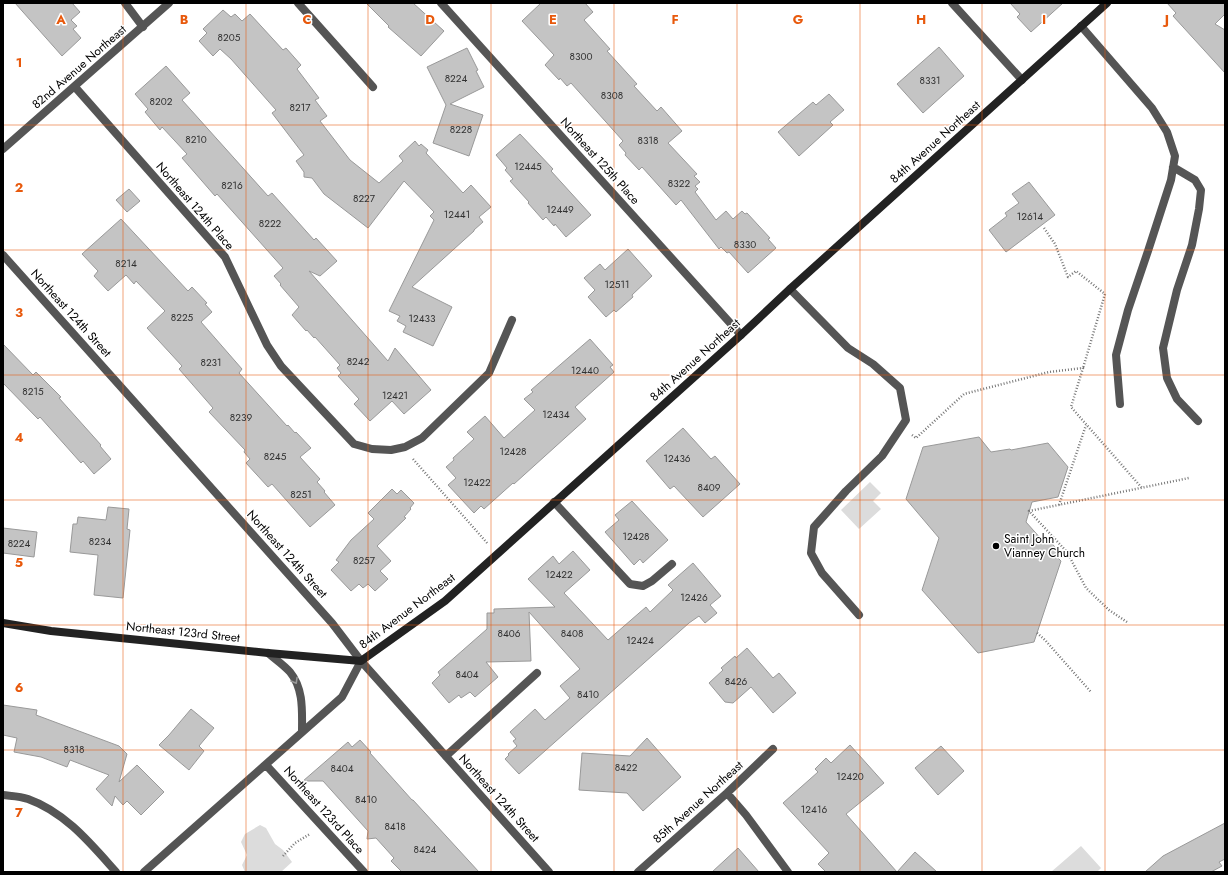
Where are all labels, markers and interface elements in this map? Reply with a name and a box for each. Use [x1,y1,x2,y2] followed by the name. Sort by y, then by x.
[55,10,66,29] text: A
[180,10,189,29] text: B
[302,10,312,29] text: C
[425,10,435,29] text: D
[549,10,557,29] text: E
[671,10,679,29] text: F
[793,10,804,29] text: G
[916,10,926,29] text: H
[1042,10,1046,29] text: I
[1162,10,1169,29] text: J
[28,21,130,113] street label: 82nd Avenue Northeast
[218,30,241,45] house number: 8205
[570,49,592,64] house number: 8300
[16,53,22,72] text: 1
[445,71,468,86] house number: 8224
[920,73,940,88] house number: 8331
[601,88,623,103] house number: 8308
[150,94,173,109] house number: 8202
[886,96,984,188] street label: 84th Avenue Northeast
[290,100,311,115] house number: 8217
[556,114,644,208] street label: Northeast 125th Place
[450,122,472,137] house number: 8228
[185,132,207,147] house number: 8210
[638,133,658,148] house number: 8318
[152,158,238,254] street label: Northeast 124th Place
[514,159,542,174] house number: 12445
[668,176,690,191] house number: 8322
[15,178,23,197] text: 2
[221,178,243,193] house number: 8216
[353,191,376,206] house number: 8227
[546,202,574,217] house number: 12449
[444,207,470,222] house number: 12441
[1017,209,1043,224] house number: 12614
[259,216,282,231] house number: 8222
[734,237,756,252] house number: 8330
[115,256,137,271] house number: 8214
[26,265,116,361] street label: Northeast 124th Street
[605,277,629,292] house number: 12511
[15,303,23,322] text: 3
[171,310,194,325] house number: 8225
[409,311,436,326] house number: 12433
[646,314,744,406] street label: 84th Avenue Northeast
[347,354,370,369] house number: 8242
[200,355,222,370] house number: 8231
[571,363,599,378] house number: 12440
[22,384,44,399] house number: 8215
[382,388,408,403] house number: 12421
[542,407,570,422] house number: 12434
[230,410,252,425] house number: 8239
[14,428,24,447] text: 4
[499,444,527,459] house number: 12428
[264,449,287,464] house number: 8245
[663,451,691,466] house number: 12436
[463,475,491,490] house number: 12422
[697,480,721,495] house number: 8409
[290,487,312,502] house number: 8251
[242,506,332,602] street label: Northeast 124th Street
[622,529,650,544] house number: 12428
[1004,530,1085,562] place label: Saint John Vianney Church
[89,534,111,549] house number: 8234
[8,536,31,551] house number: 8224
[991,541,1001,551] marker: Saint John Vianney Church
[15,553,23,572] text: 5
[353,553,376,568] house number: 8257
[545,567,573,582] house number: 12422
[355,569,459,653] street label: 84th Avenue Northeast
[680,590,708,605] house number: 12426
[125,617,241,647] street label: Northeast 123rd Street
[497,626,521,641] house number: 8406
[561,626,583,641] house number: 8408
[626,633,654,648] house number: 12424
[455,667,479,682] house number: 8404
[725,674,748,689] house number: 8426
[290,677,298,684] one-way arrow
[15,678,24,697] text: 6
[577,687,599,702] house number: 8410
[64,742,84,757] house number: 8318
[454,750,544,846] street label: Northeast 124th Street
[649,756,747,847] street label: 85th Avenue Northeast
[615,760,638,775] house number: 8422
[330,761,354,776] house number: 8404
[280,762,368,858] street label: Northeast 123rd Place
[836,769,864,784] house number: 12420
[355,792,377,807] house number: 8410
[801,802,827,817] house number: 12416
[15,803,23,822] text: 7
[384,819,406,834] house number: 8418
[414,842,437,857] house number: 8424

